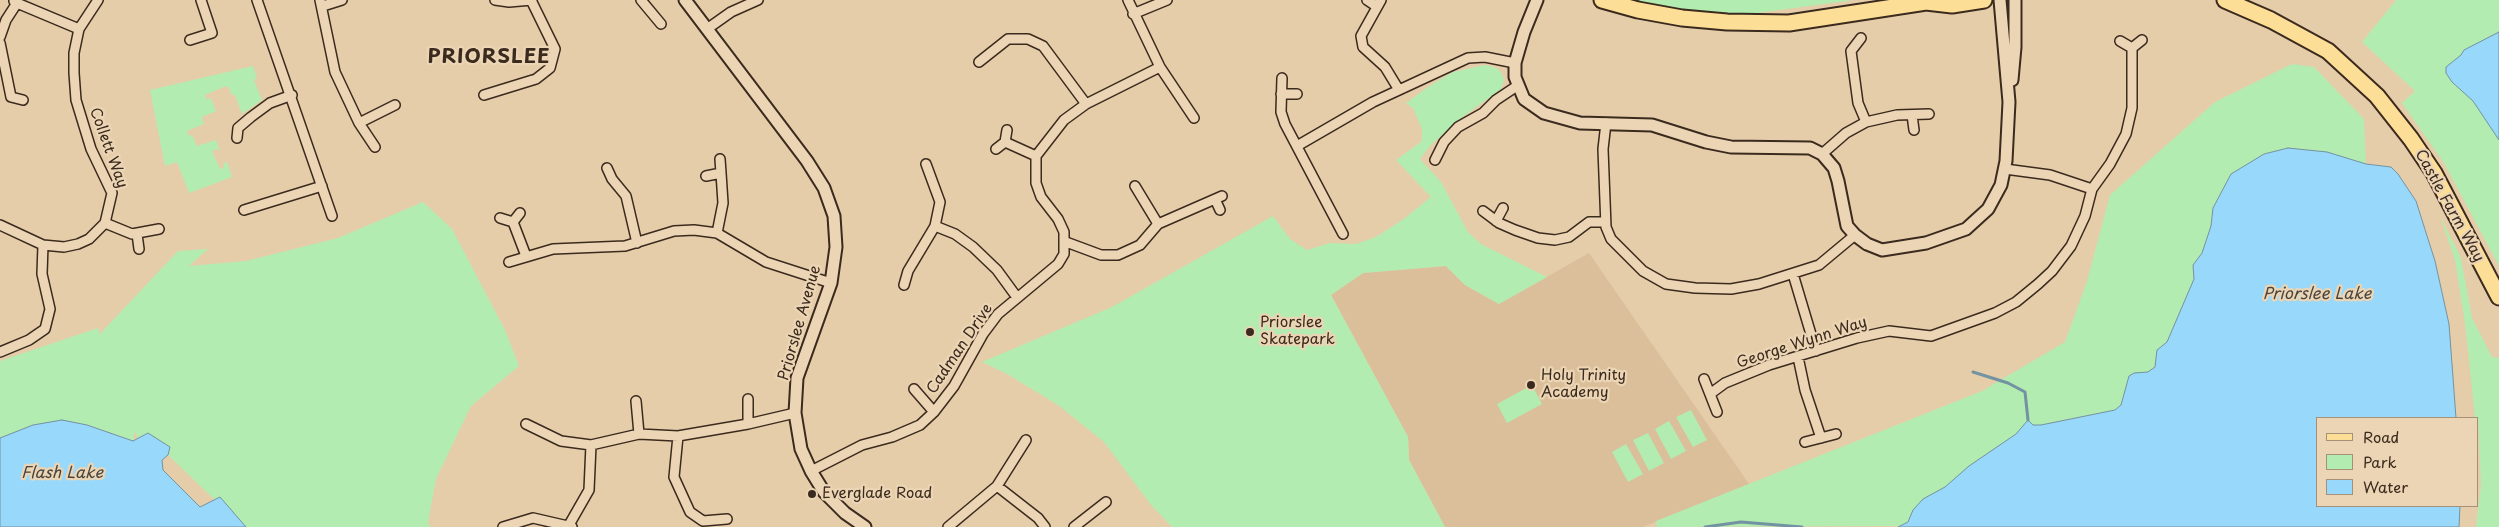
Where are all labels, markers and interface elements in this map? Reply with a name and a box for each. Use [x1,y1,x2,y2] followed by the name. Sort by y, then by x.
[427,45,551,69] district label: PRIORSLEE
[85,105,131,191] street label: Collett Way
[2411,147,2487,265] street label: Castle Farm Way
[775,263,825,383] street label: Priorslee Avenue
[2263,285,2371,305] water label: Priorslee Lake
[923,301,997,397] street label: Cadman Drive
[1735,313,1869,373] street label: George Wynn Way
[1260,314,1335,349] place label: Priorslee Skatepark
[1244,326,1256,338] marker: Priorslee Skatepark
[1541,367,1626,402] place label: Holy Trinity Academy
[1525,379,1537,391] marker: Holy Trinity Academy
[2316,417,2479,507] legend
[2363,425,2399,448] text: Road
[2363,450,2397,473] text: Park
[21,464,103,484] water label: Flash Lake
[2363,475,2408,498] text: Water
[822,485,932,503] place label: Everglade Road
[806,488,818,500] marker: Everglade Road

